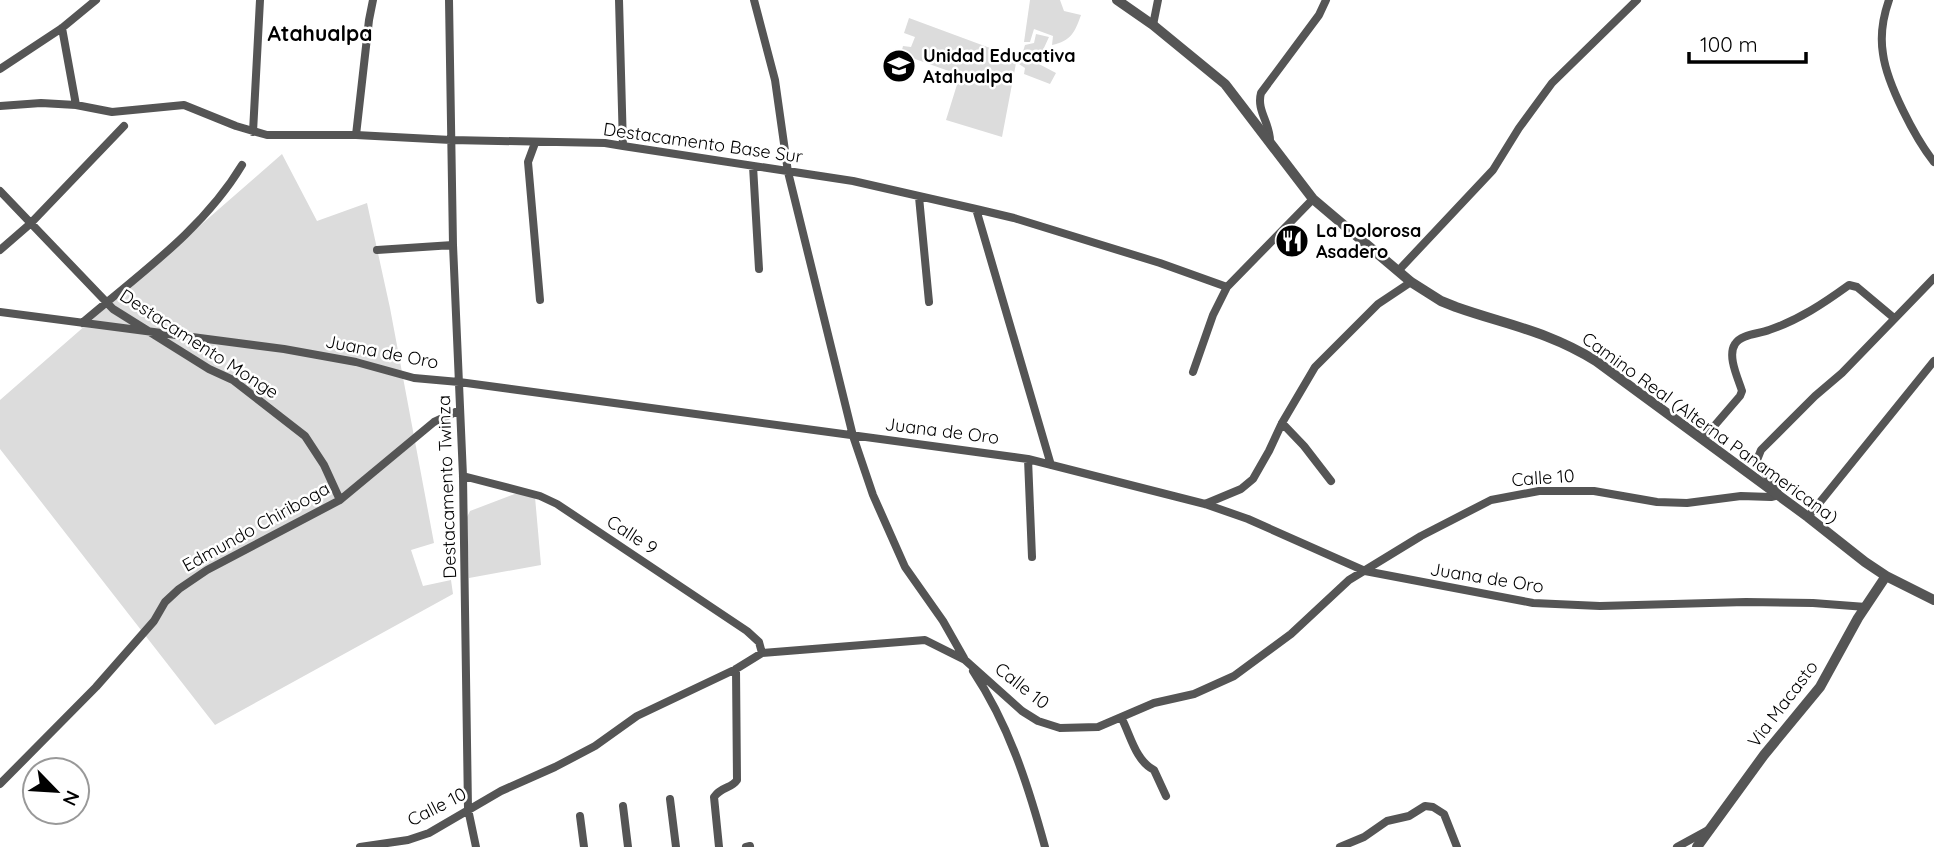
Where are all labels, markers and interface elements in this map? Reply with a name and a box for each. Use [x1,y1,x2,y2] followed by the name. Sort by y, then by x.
[268,20,372,46] district label: Atahualpa
[1689,21,1806,65] scale bar
[1700,31,1758,57] text: 100 m
[923,44,1076,88] place label: Unidad Educativa Atahualpa
[880,47,918,85] school or university icon: Unidad Educativa Atahualpa
[602,117,804,168] street label: Destacamento Base Sur
[1316,219,1421,263] place label: La Dolorosa Asadero
[1273,222,1311,260] restaurant icon: La Dolorosa Asadero
[115,284,283,404] street label: Destacamento Monge
[1577,327,1843,528] street label: Camino Real (Alterna Panamericana)
[324,329,441,374] street label: Juana de Oro
[432,395,461,579] street label: Destacamento Twinza
[884,412,1000,449] street label: Juana de Oro
[1511,464,1575,491] street label: Calle 10
[178,476,334,577] street label: Edmundo Chiriboga
[603,510,662,559] street label: Calle 9
[1429,557,1546,598] street label: Juana de Oro
[1742,656,1823,752] street label: Via Macasto
[990,657,1054,714] street label: Calle 10
[21,756,91,826] north arrow
[403,782,470,831] street label: Calle 10
[58,787,85,810] text: N

